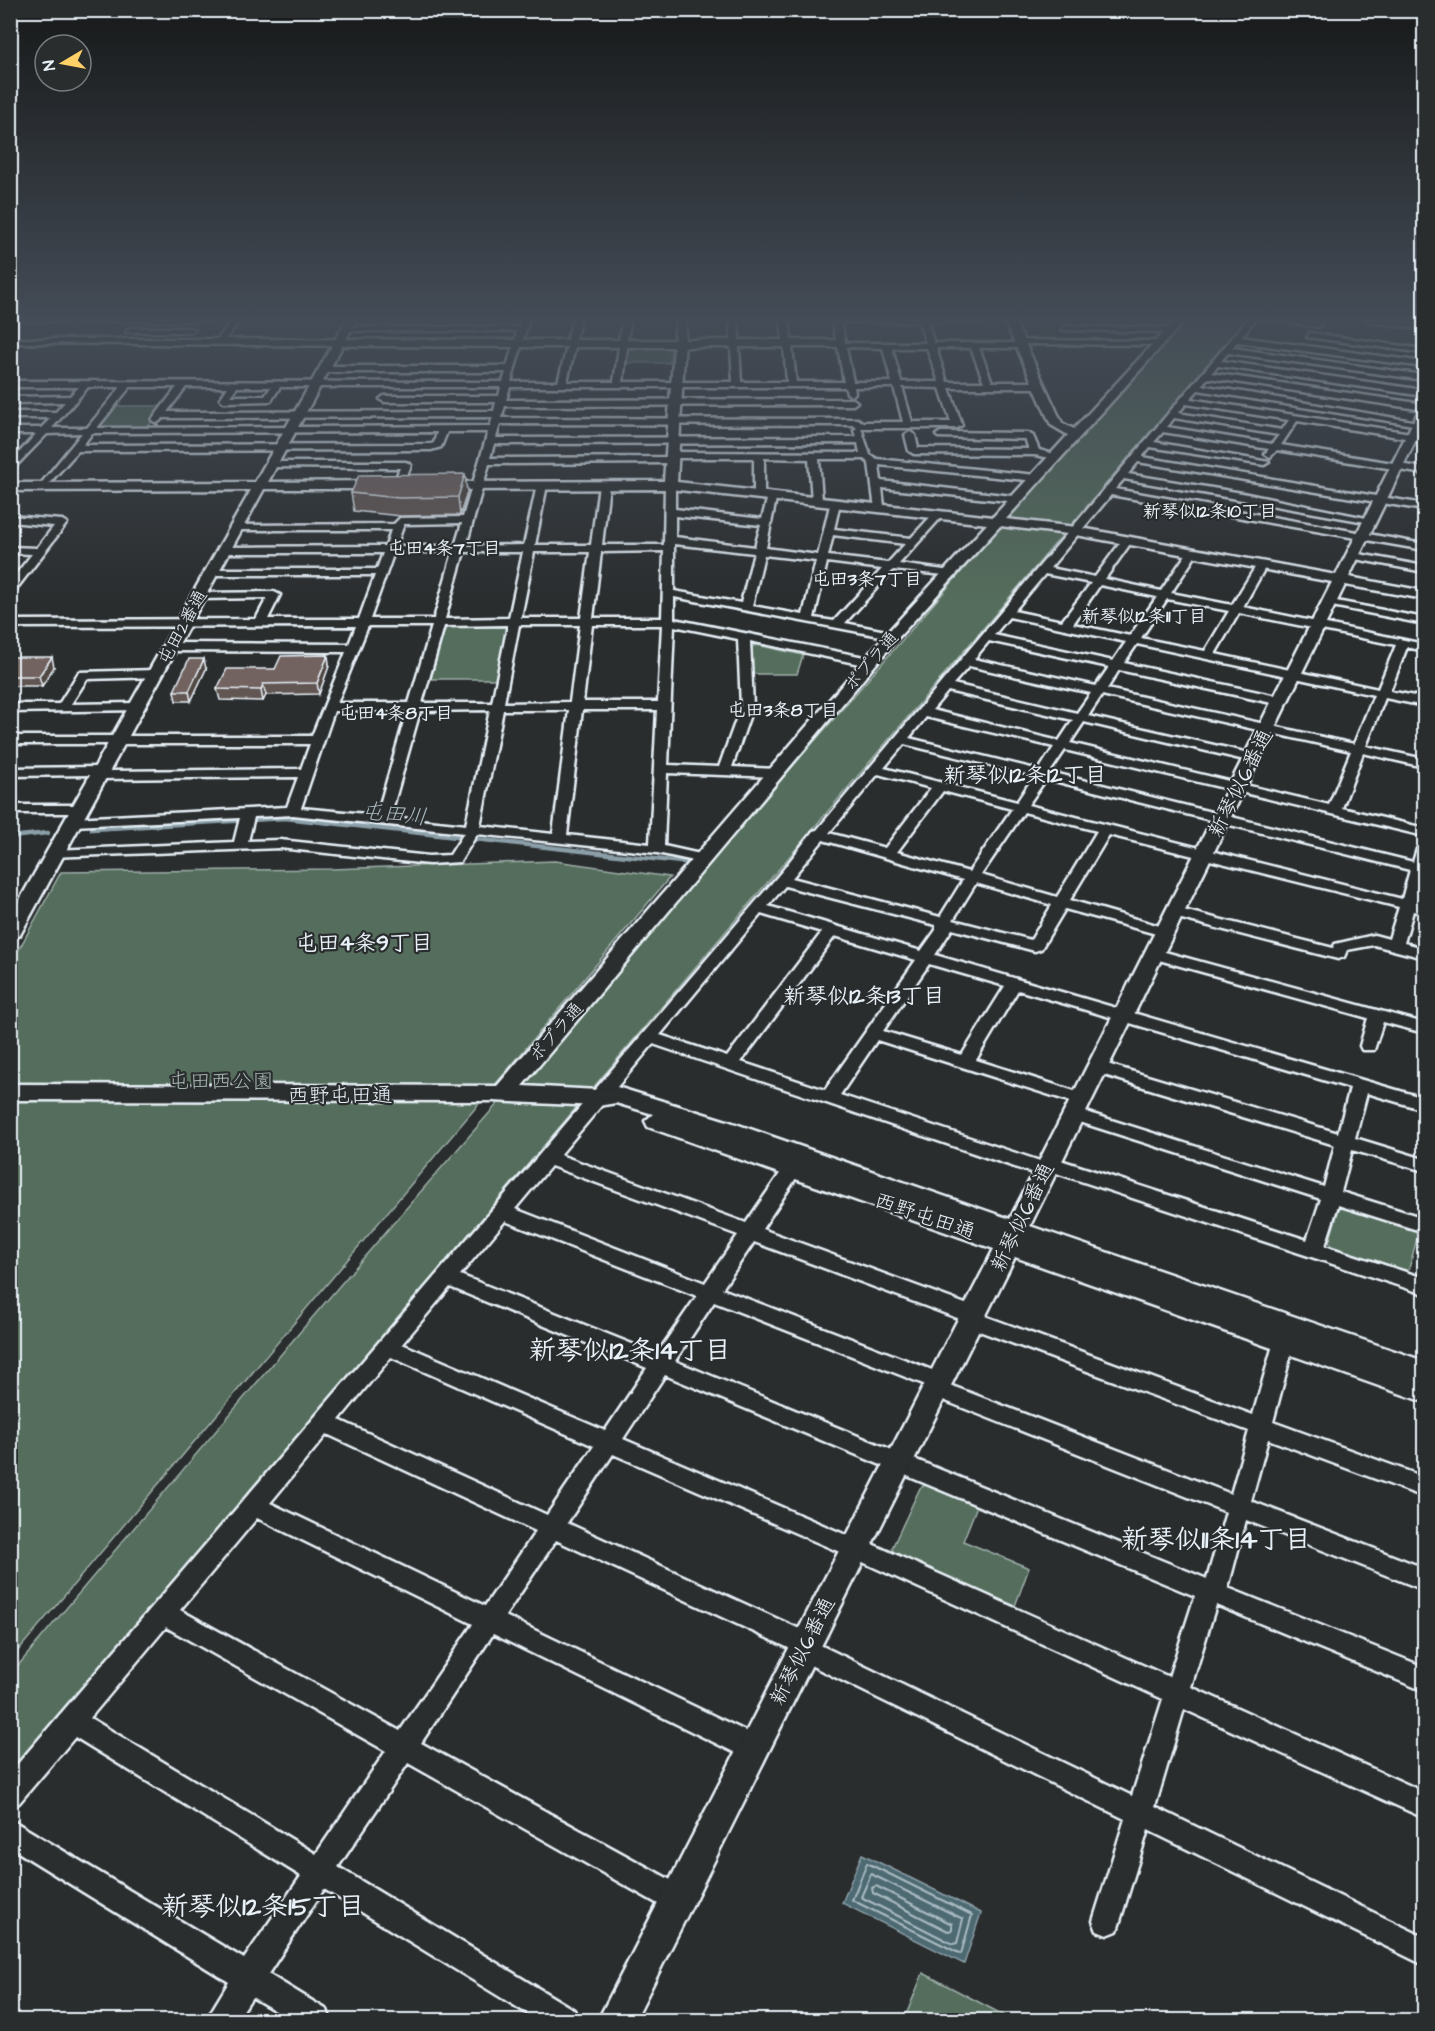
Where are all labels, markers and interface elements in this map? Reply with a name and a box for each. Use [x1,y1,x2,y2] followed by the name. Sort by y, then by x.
[33,33,93,93] north arrow
[38,59,61,72] text: N
[1143,499,1277,524] district label: 新琴似12条10丁目
[387,536,501,561] district label: 屯田4条7丁目
[812,567,922,592] district label: 屯田3条7丁目
[152,585,213,669] street label: 屯田2番通
[1081,604,1207,629] district label: 新琴似12条11丁目
[838,626,904,697] street label: ポプラ通
[728,698,838,723] district label: 屯田3条8丁目
[339,701,453,726] district label: 屯田4条8丁目
[1201,724,1280,842] street label: 新琴似6番通
[944,760,1106,791] district label: 新琴似12条12丁目
[359,796,428,833] water label: 屯田川
[295,928,433,959] district label: 屯田4条9丁目
[783,981,945,1012] district label: 新琴似12条13丁目
[523,997,589,1068] street label: ポプラ通
[169,1067,274,1096] park label: 屯田西公園
[288,1081,393,1110] street label: 西野屯田通
[984,1158,1061,1277] street label: 新琴似6番通
[870,1186,979,1247] street label: 西野屯田通
[529,1332,731,1370] district label: 新琴似12条14丁目
[1121,1521,1311,1559] district label: 新琴似11条14丁目
[763,1592,842,1710] street label: 新琴似6番通
[161,1888,365,1926] district label: 新琴似12条15丁目

